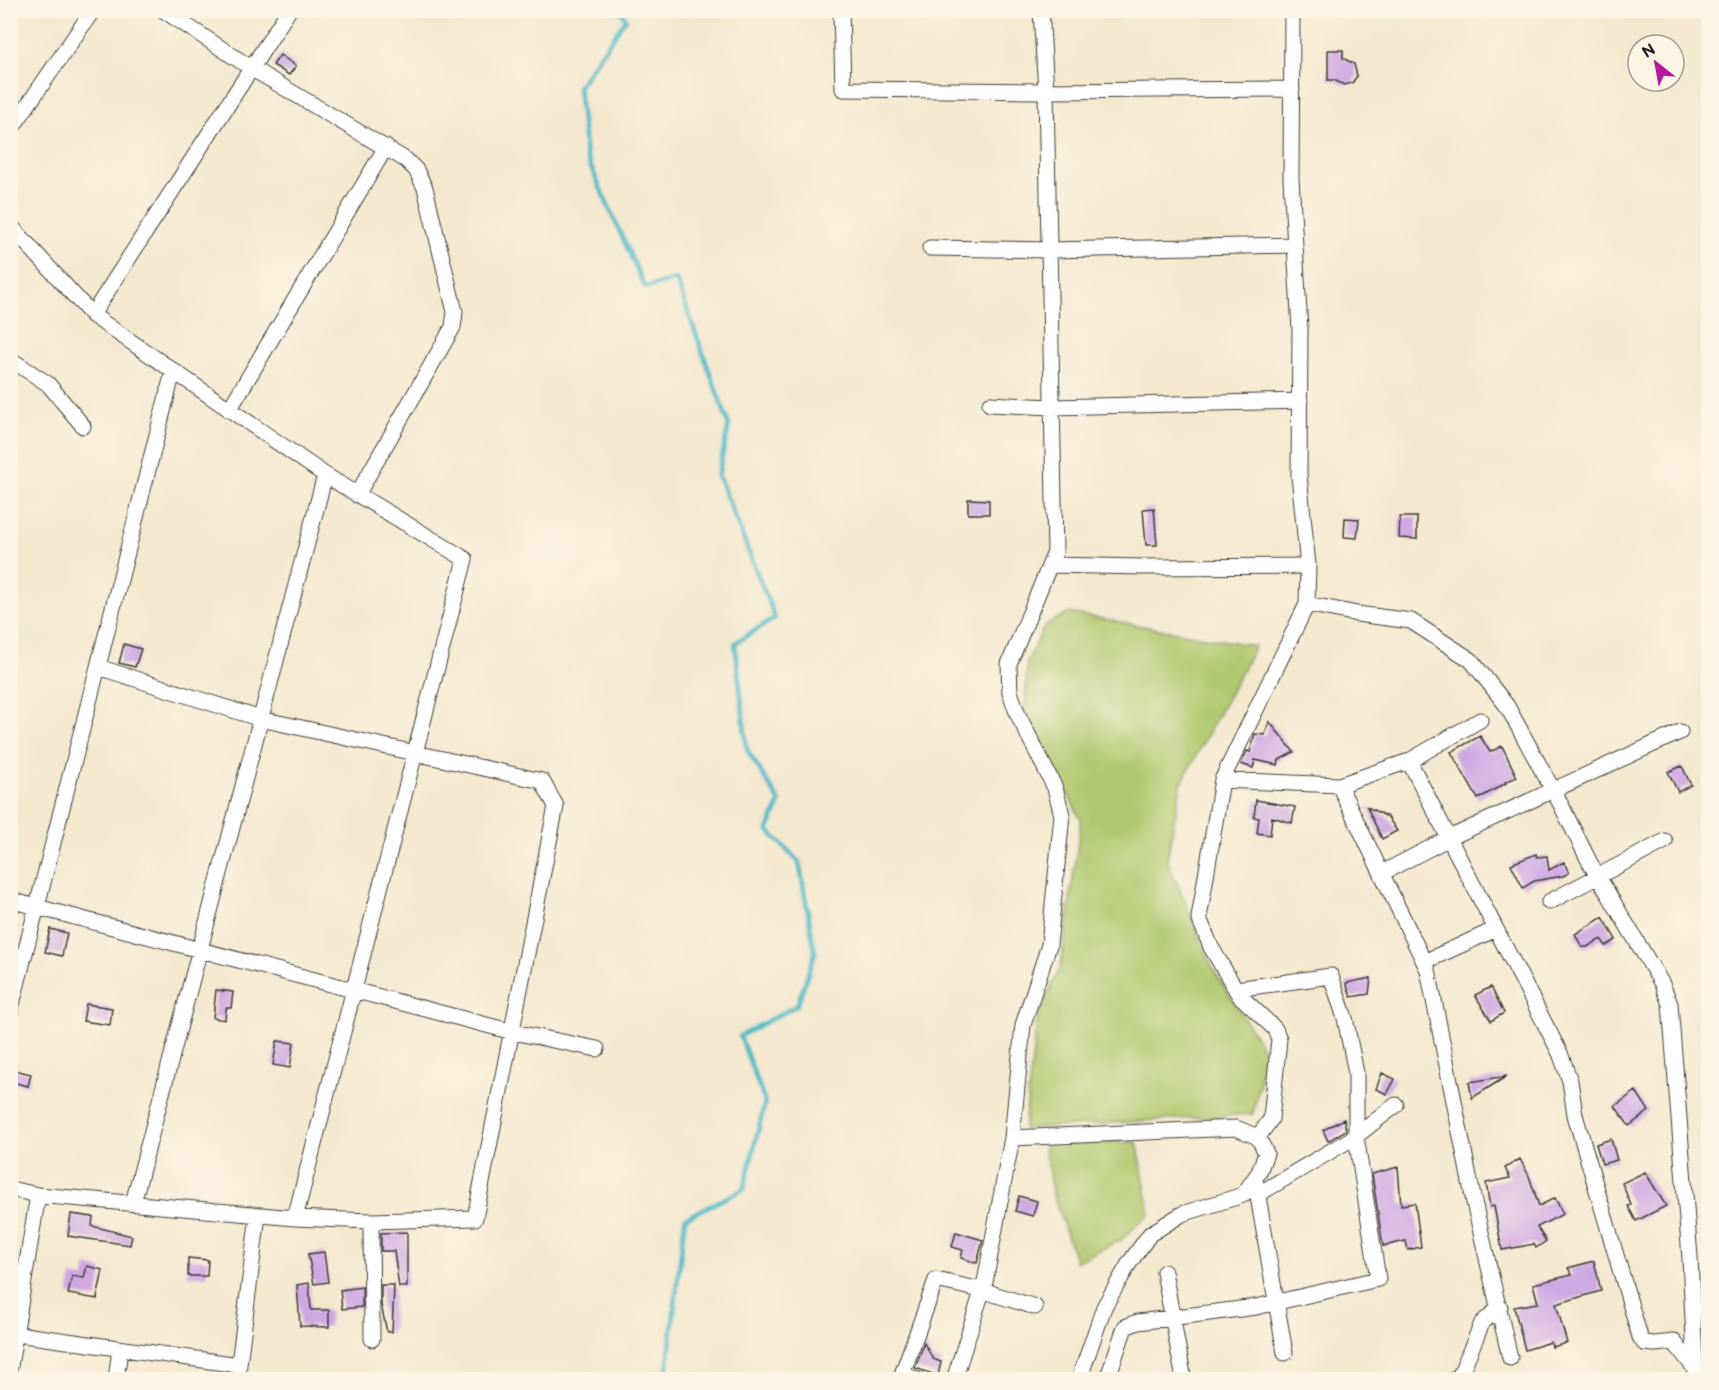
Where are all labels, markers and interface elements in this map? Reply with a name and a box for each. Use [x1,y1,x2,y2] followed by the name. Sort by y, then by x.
[1626,33,1686,93] north arrow
[1639,40,1659,63] text: N

